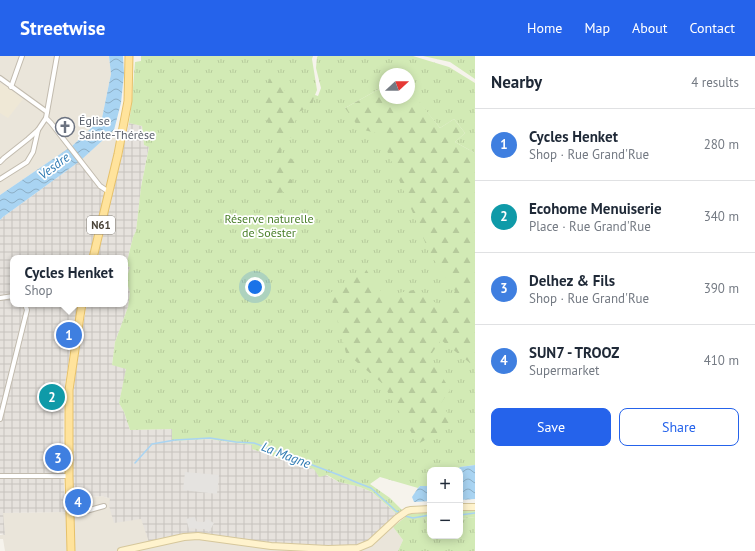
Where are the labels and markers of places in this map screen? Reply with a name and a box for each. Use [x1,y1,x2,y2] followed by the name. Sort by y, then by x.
[79,113,155,142] place label: Église Sainte-Thérèse
[54,116,76,138] church icon: Église Sainte-Thérèse
[56,320,82,350] pin: 1
[39,382,65,412] pin: 2
[45,443,71,473] pin: 3
[65,487,91,517] pin: 4

